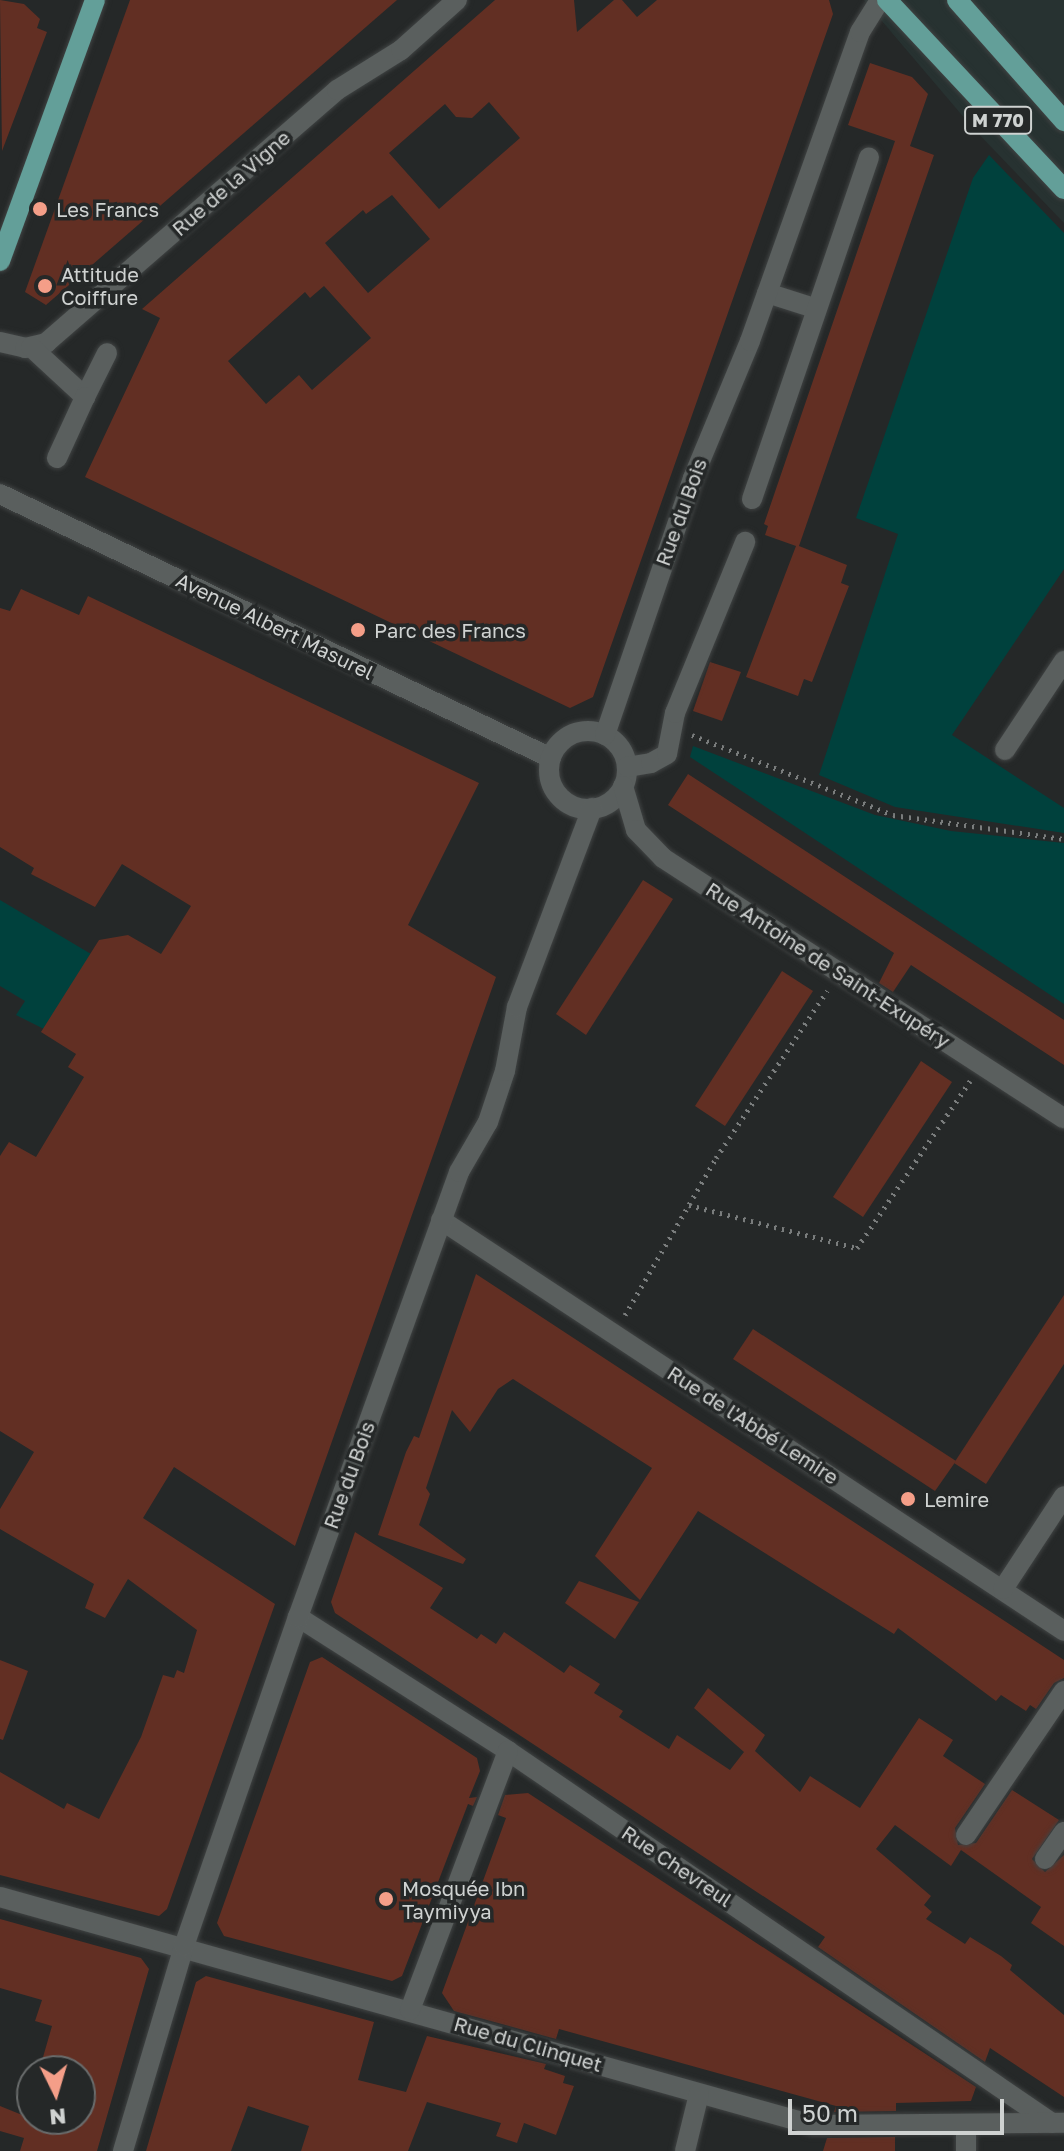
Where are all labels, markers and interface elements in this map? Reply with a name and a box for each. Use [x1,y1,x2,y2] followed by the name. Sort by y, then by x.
[964,106,1032,134] road number: M 770
[167,125,295,241] street label: Rue de la Vigne
[56,197,159,221] place label: Les Francs
[31,200,49,218] marker: Les Francs
[61,262,139,309] place label: Attitude Coiffure
[36,277,54,295] marker: Attitude Coiffure
[650,455,712,569] street label: Rue du Bois
[172,568,378,684] street label: Avenue Albert Masurel
[374,618,526,642] place label: Parc des Francs
[349,621,367,639] marker: Parc des Francs
[701,877,955,1053] street label: Rue Antoine de Saint-Exupéry
[663,1361,843,1489] street label: Rue de l'Abbé Lemire
[318,1418,380,1532] street label: Rue du Bois
[924,1487,989,1511] place label: Lemire
[899,1490,917,1508] marker: Lemire
[617,1820,737,1912] street label: Rue Chevreul
[402,1876,525,1923] place label: Mosquée Ibn Taymiyya
[377,1890,395,1908] marker: Mosquée Ibn Taymiyya
[451,2011,605,2077] street label: Rue du Clinquet
[16,2055,96,2135] north arrow
[792,2083,1008,2133] scale bar
[802,2098,858,2127] text: 50 m
[48,2103,67,2132] text: N

